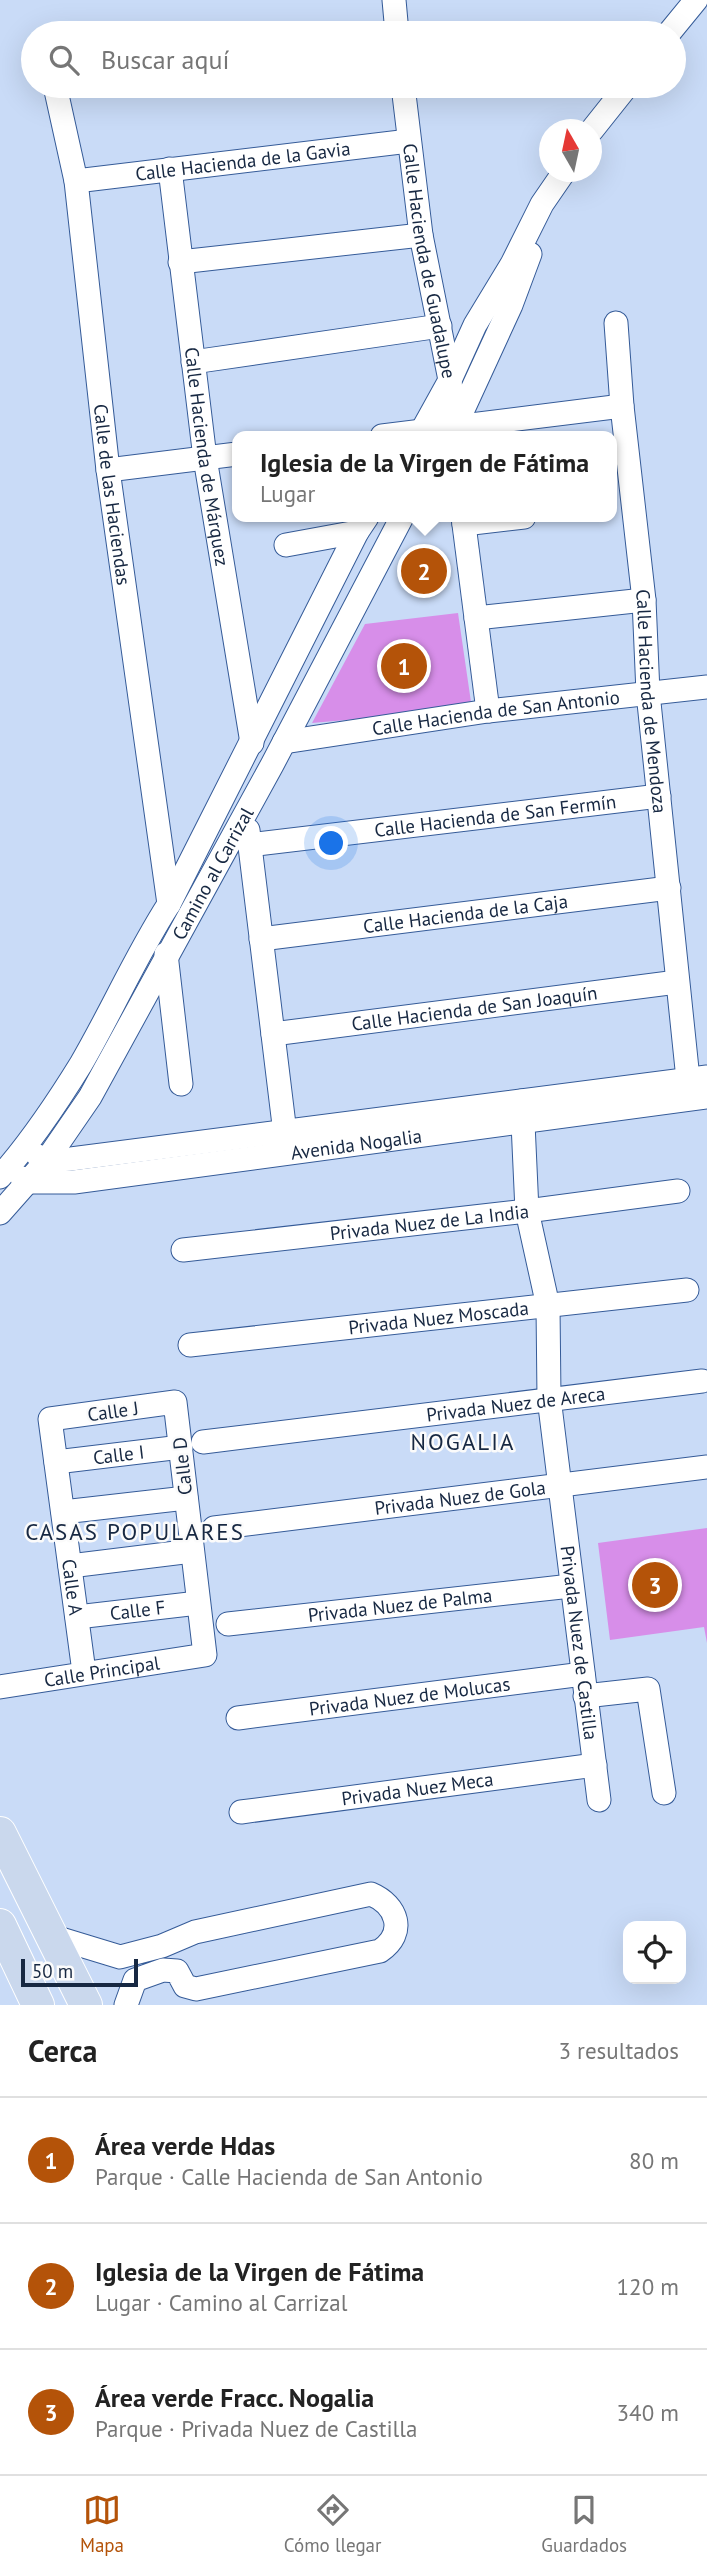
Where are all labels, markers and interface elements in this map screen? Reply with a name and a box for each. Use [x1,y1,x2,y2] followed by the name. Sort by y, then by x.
[21,21,686,98] search box
[45,41,83,79] icon: search
[101,43,229,76] text: Buscar aquí
[539,119,602,182] north arrow
[134,136,352,186] street label: Calle Hacienda de la Gavia
[398,142,461,381] street label: Calle Hacienda de Guadalupe
[180,346,235,568] street label: Calle Hacienda de Márquez
[89,403,136,587] street label: Calle de las Haciendas
[232,431,617,522] popup
[260,446,589,479] text: Iglesia de la Virgen de Fátima
[260,479,315,508] text: Lugar
[401,545,447,597] pin: 2
[631,588,672,814] street label: Calle Hacienda de Mendoza
[381,640,427,692] pin: 1
[370,685,621,740] street label: Calle Hacienda de San Antonio
[373,789,618,842] street label: Calle Hacienda de San Fermín
[167,803,259,944] street label: Camino al Carrizal
[314,826,348,860] your location
[362,889,569,938] street label: Calle Hacienda de la Caja
[350,980,599,1036] street label: Calle Hacienda de San Joaquín
[289,1123,423,1165] street label: Avenida Nogalia
[329,1199,530,1245] street label: Privada Nuez de La India
[347,1296,530,1339] street label: Privada Nuez Moscada
[425,1381,606,1427] street label: Privada Nuez de Areca
[86,1396,140,1426] street label: Calle J
[411,1427,515,1456] district label: NOGALIA
[167,1436,197,1496] street label: Calle D
[92,1440,145,1469] street label: Calle I
[373,1475,547,1520] street label: Privada Nuez de Gola
[25,1517,245,1546] district label: CASAS POPULARES
[555,1544,603,1741] street label: Privada Nuez de Castilla
[57,1558,88,1617] street label: Calle A
[632,1559,678,1611] pin: 3
[307,1583,493,1627] street label: Privada Nuez de Palma
[109,1595,167,1625] street label: Calle F
[42,1650,162,1692] street label: Calle Principal
[308,1671,512,1721] street label: Privada Nuez de Molucas
[340,1767,495,1811] street label: Privada Nuez Meca
[623,1921,686,1984] map controls
[623,1921,686,1984] button: locate
[21,1956,138,1988] scale bar
[32,1959,73,1983] text: 50 m
[28,2031,97,2070] text: Cerca
[558,2036,679,2065] text: 3 resultados
[95,2129,275,2162] text: Área verde Hdas
[44,2146,58,2175] text: 1
[629,2146,679,2175] text: 80 m
[95,2162,483,2191] text: Parque · Calle Hacienda de San Antonio
[95,2255,424,2288] text: Iglesia de la Virgen de Fátima
[44,2272,58,2301] text: 2
[617,2272,679,2301] text: 120 m
[95,2288,348,2317] text: Lugar · Camino al Carrizal
[95,2381,374,2414] text: Área verde Fracc. Nogalia
[44,2398,58,2427] text: 3
[617,2398,679,2427] text: 340 m
[95,2414,417,2443] text: Parque · Privada Nuez de Castilla
[80,2491,124,2557] tab: Mapa
[284,2491,382,2557] tab: Cómo llegar
[541,2491,627,2557] tab: Guardados

